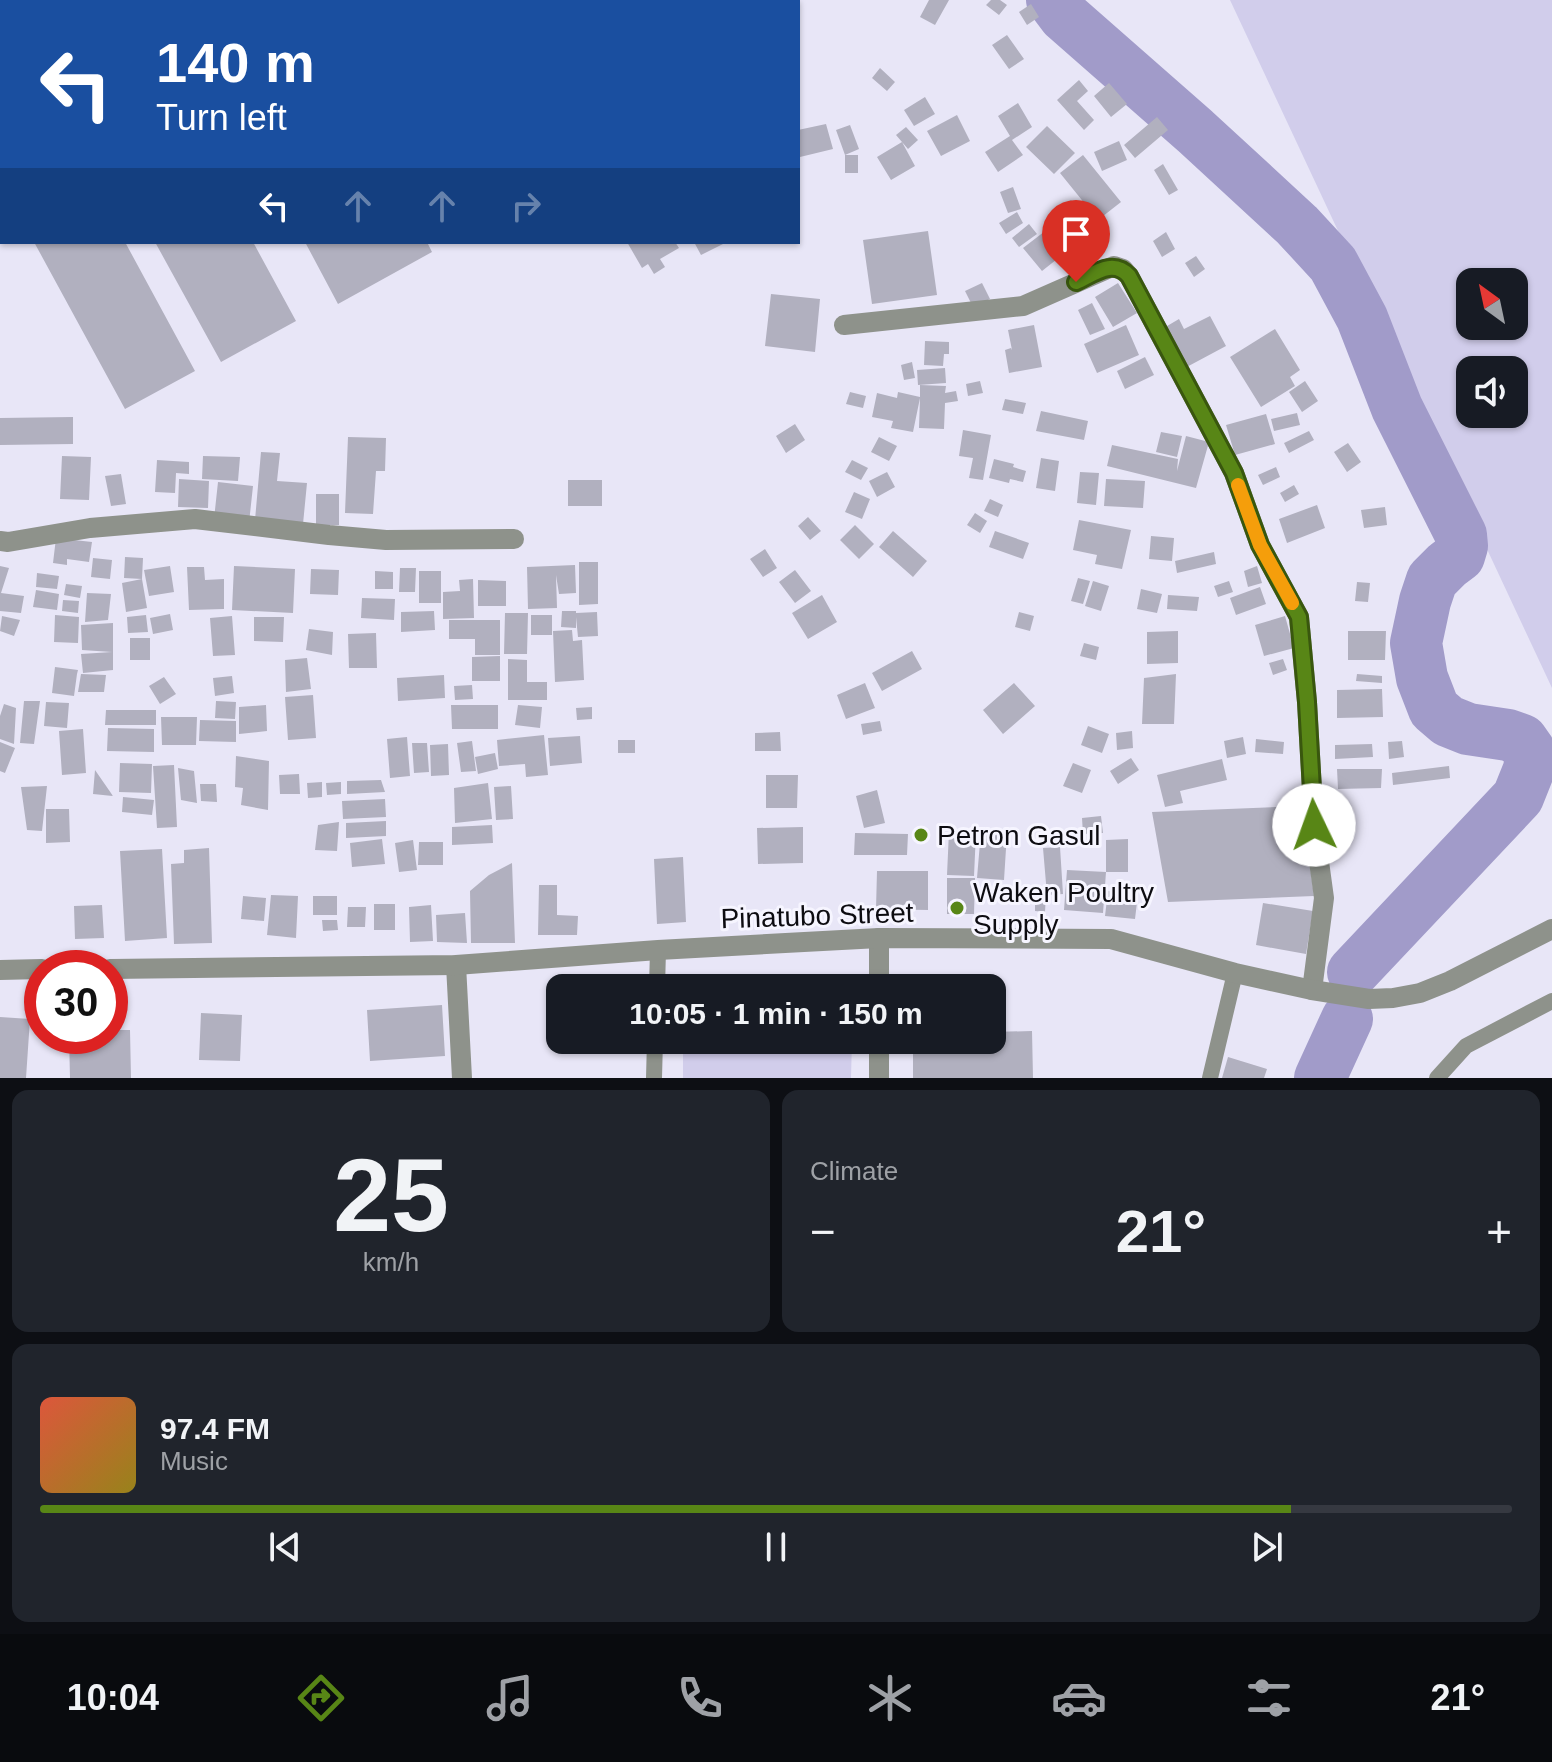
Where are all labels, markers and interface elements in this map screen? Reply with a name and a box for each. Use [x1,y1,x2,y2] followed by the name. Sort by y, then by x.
[156,31,315,94] text: 140 m
[24,32,128,136] icon: left
[156,97,287,138] text: Turn left
[252,184,296,228] icon: left
[336,184,380,228] icon: ahead
[420,184,464,228] icon: ahead
[504,184,548,228] icon: right
[1042,200,1110,282] pin
[1054,212,1098,256] icon: arrive
[1456,268,1528,340] north arrow
[1456,268,1528,428] map controls
[1456,356,1528,428] button: sound
[1272,783,1356,867] position arrow
[937,820,1100,851] place label: Petron Gasul
[912,826,930,844] marker: Petron Gasul
[973,877,1154,940] place label: Waken Poultry Supply
[720,897,914,934] street label: Pinatubo Street
[948,899,966,917] marker: Waken Poultry Supply
[24,950,128,1054] speed limit sign: 30
[629,997,923,1030] text: 10:05 · 1 min · 150 m
[333,1137,449,1253] text: 25
[810,1156,898,1186] text: Climate
[1116,1198,1206,1265] text: 21°
[810,1207,836,1256] text: −
[1486,1207,1512,1256] text: +
[363,1247,419,1277] text: km/h
[160,1412,270,1445] text: 97.4 FM
[160,1446,228,1476] text: Music
[263,1525,307,1569] icon: previous
[754,1525,798,1569] icon: pause
[1245,1525,1289,1569] icon: next
[293,1670,349,1726] icon: directions
[482,1670,538,1726] icon: music
[672,1670,728,1726] icon: phone
[862,1670,918,1726] icon: climate
[1051,1670,1107,1726] icon: car
[1241,1670,1297,1726] icon: filters
[67,1677,159,1718] text: 10:04
[1431,1677,1485,1718] text: 21°

